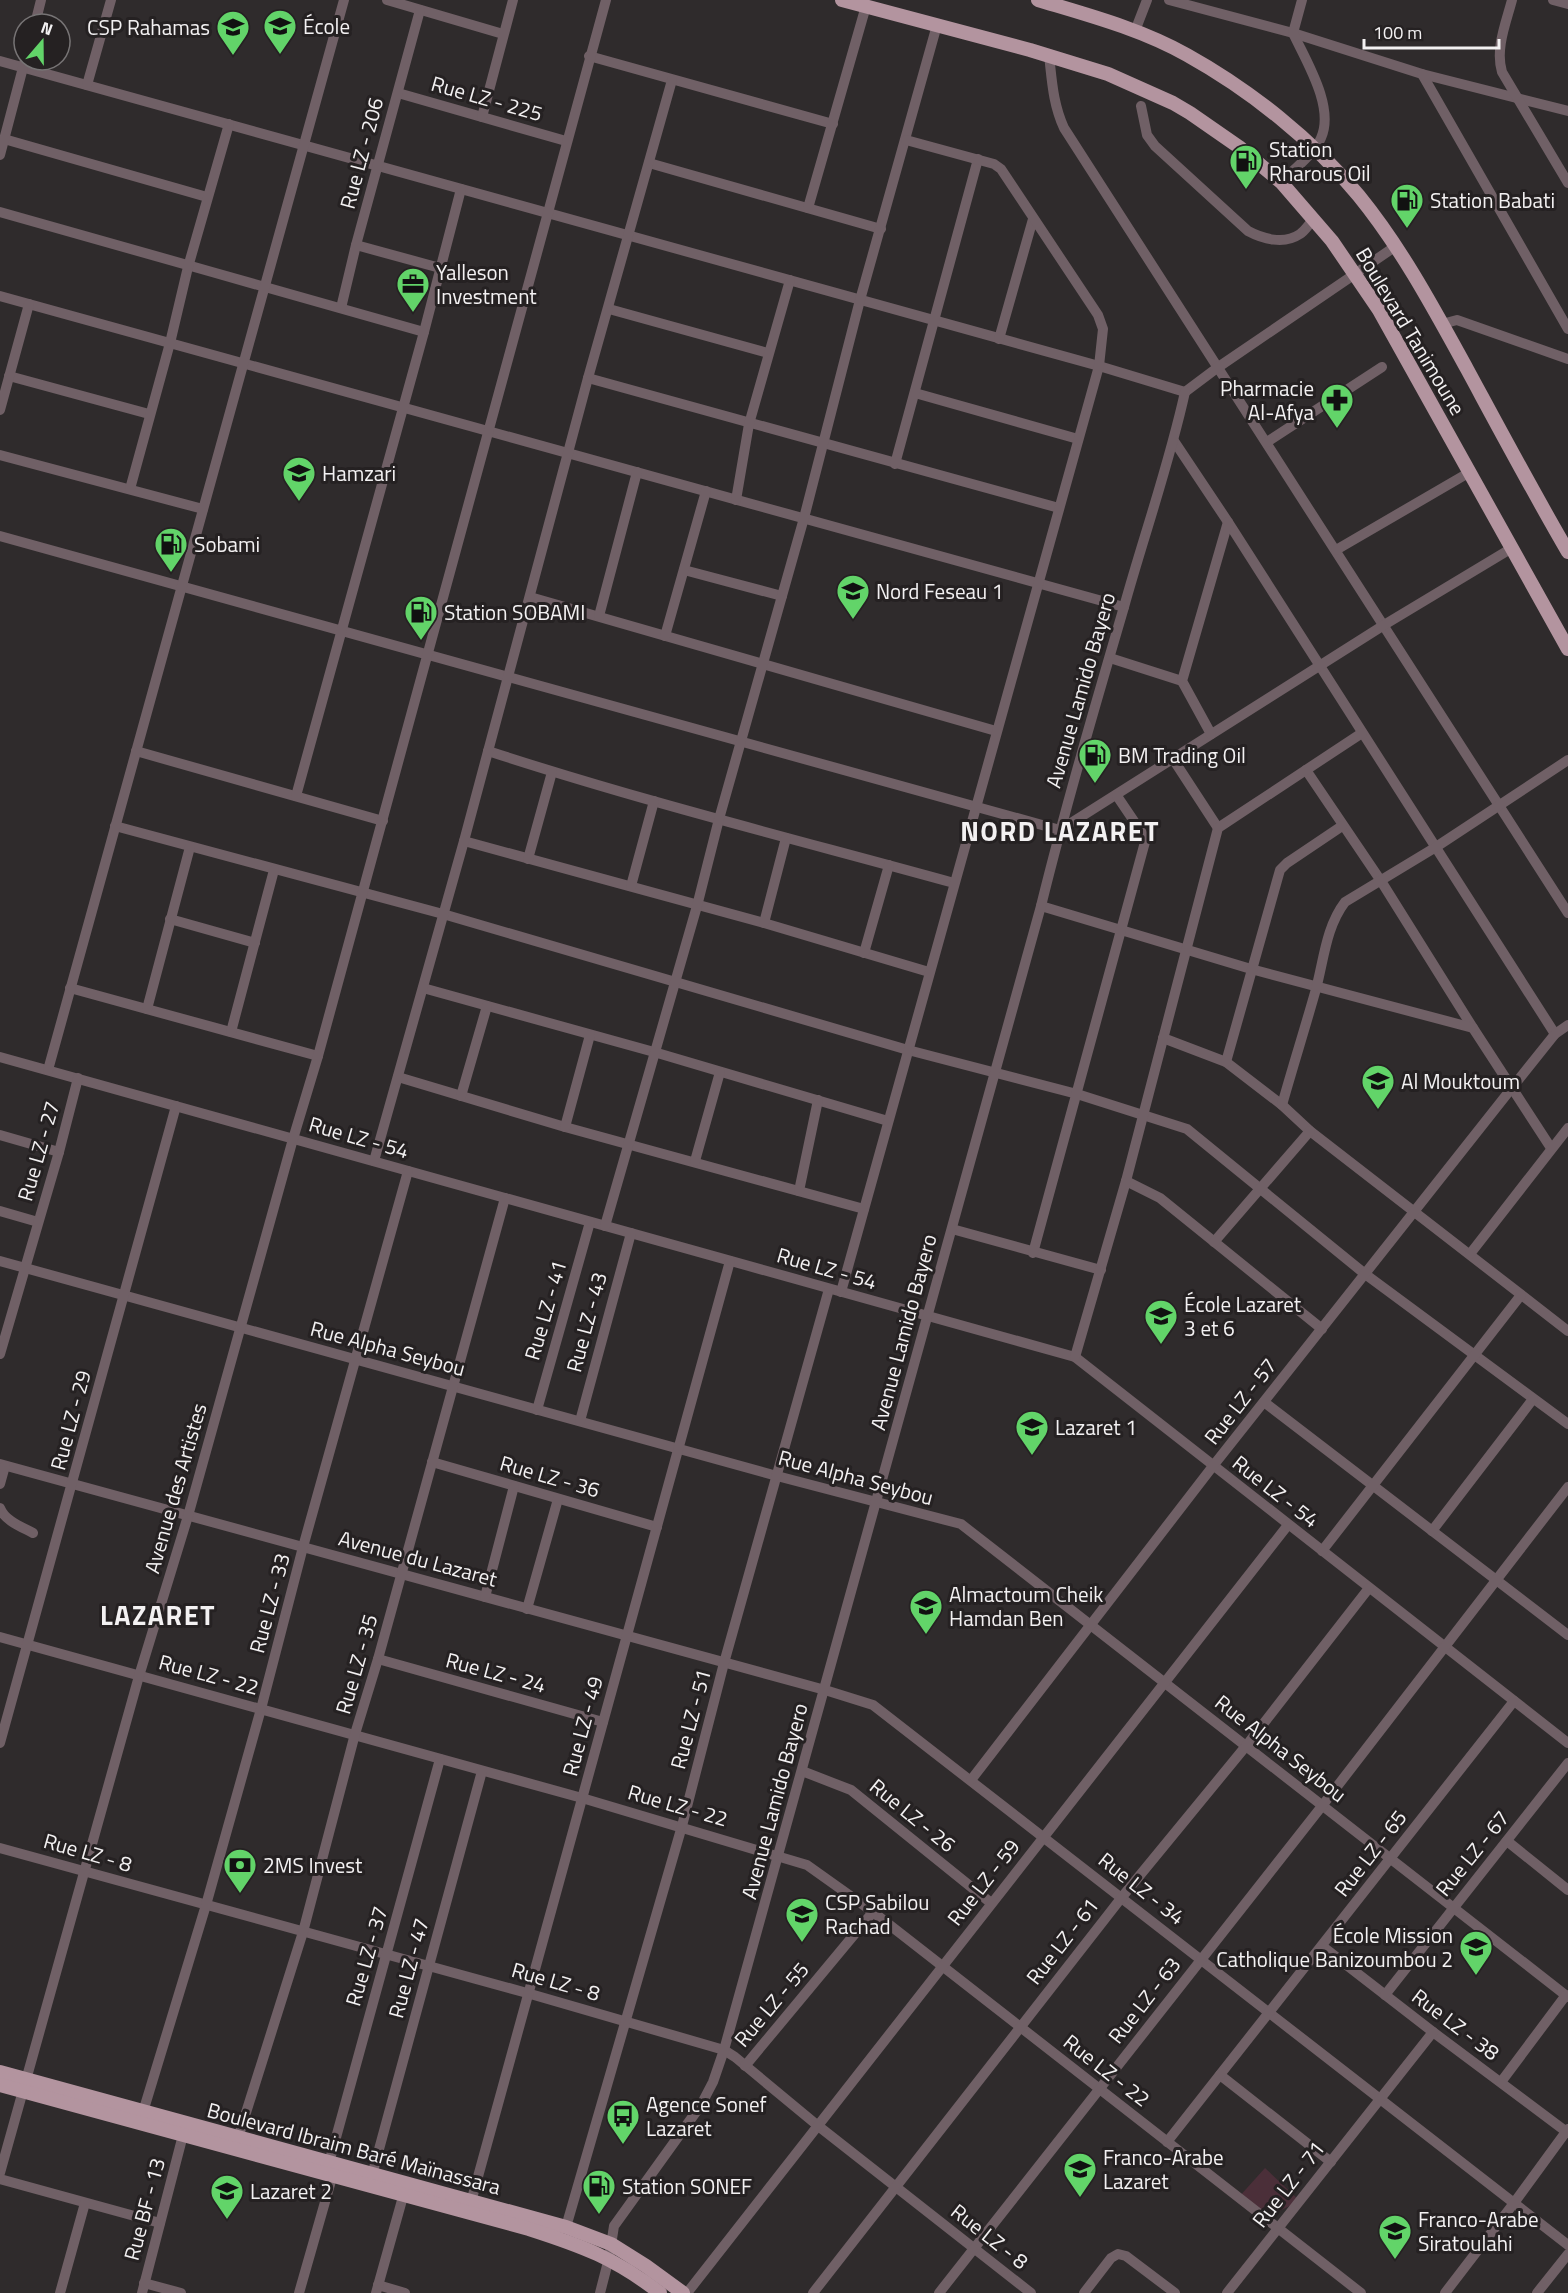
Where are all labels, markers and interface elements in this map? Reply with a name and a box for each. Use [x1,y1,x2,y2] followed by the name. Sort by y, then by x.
[262,8,298,55] school or university icon: École
[215,9,251,56] school or university icon: CSP Rahamas
[303,10,350,42] place label: École
[87,11,210,43] place label: CSP Rahamas
[12,12,72,72] north arrow
[1364,12,1499,50] scale bar
[38,15,56,41] text: N
[1373,19,1422,46] text: 100 m
[428,67,546,129] street label: Rue LZ - 225
[331,94,391,212] street label: Rue LZ - 206
[1269,133,1371,189] place label: Station Rharous Oil
[1228,143,1264,190] fuel station icon: Station Rharous Oil
[1389,182,1425,229] fuel station icon: Station Babati
[1430,184,1555,216] place label: Station Babati
[1348,241,1474,421] street label: Boulevard Tanimoune
[436,256,537,312] place label: Yalleson Investment
[395,266,431,313] office icon: Yalleson Investment
[1220,372,1314,428] place label: Pharmacie Al-Afya
[1319,382,1355,429] pharmacy icon: Pharmacie Al-Afya
[281,455,317,502] school or university icon: Hamzari
[322,457,396,489] place label: Hamzari
[153,526,189,573] fuel station icon: Sobami
[194,528,260,560] place label: Sobami
[835,573,871,620] school or university icon: Nord Feseau 1
[876,575,1004,607] place label: Nord Feseau 1
[1037,589,1123,791] street label: Avenue Lamido Bayero
[403,594,439,641] fuel station icon: Station SOBAMI
[444,596,585,628] place label: Station SOBAMI
[1077,737,1113,784] fuel station icon: BM Trading Oil
[1118,739,1246,771] place label: BM Trading Oil
[960,810,1160,851] district label: NORD LAZARET
[1360,1063,1396,1110] school or university icon: Al Mouktoum
[1401,1065,1520,1097] place label: Al Mouktoum
[8,1097,68,1205] street label: Rue LZ - 27
[305,1107,413,1167] street label: Rue LZ - 54
[861,1230,945,1434] street label: Avenue Lamido Bayero
[773,1238,881,1298] street label: Rue LZ - 54
[515,1256,575,1364] street label: Rue LZ - 41
[557,1268,615,1376] street label: Rue LZ - 43
[1184,1288,1302,1344] place label: École Lazaret 3 et 6
[1143,1298,1179,1345] school or university icon: École Lazaret 3 et 6
[307,1312,469,1384] street label: Rue Alpha Seybou
[1196,1351,1284,1451] street label: Rue LZ - 57
[41,1366,99,1474] street label: Rue LZ - 29
[135,1399,215,1577] street label: Avenue des Artistes
[1014,1409,1050,1456] school or university icon: Lazaret 1
[1055,1411,1137,1443] place label: Lazaret 1
[775,1441,937,1513] street label: Rue Alpha Seybou
[496,1446,604,1506] street label: Rue LZ - 36
[1226,1447,1326,1535] street label: Rue LZ - 54
[335,1521,501,1595] street label: Avenue du Lazaret
[240,1549,298,1657] street label: Rue LZ - 33
[949,1578,1103,1634] place label: Almactoum Cheik Hamdan Ben
[908,1588,944,1635] school or university icon: Almactoum Cheik Hamdan Ben
[100,1594,216,1635] district label: LAZARET
[326,1610,386,1718] street label: Rue LZ - 35
[442,1643,550,1701] street label: Rue LZ - 24
[155,1645,263,1703] street label: Rue LZ - 22
[661,1665,719,1773] street label: Rue LZ - 51
[553,1672,611,1780] street label: Rue LZ - 49
[1208,1686,1354,1810] street label: Rue Alpha Seybou
[732,1699,816,1903] street label: Avenue Lamido Bayero
[863,1770,963,1860] street label: Rue LZ - 26
[624,1775,732,1835] street label: Rue LZ - 22
[1326,1803,1414,1903] street label: Rue LZ - 65
[1427,1803,1517,1903] street label: Rue LZ - 67
[40,1824,136,1880] street label: Rue LZ - 8
[939,1832,1027,1932] street label: Rue LZ - 59
[1092,1844,1192,1932] street label: Rue LZ - 34
[222,1847,258,1894] bank icon: 2MS Invest
[263,1849,363,1881] place label: 2MS Invest
[825,1886,930,1942] place label: CSP Sabilou Rachad
[1018,1891,1106,1991] street label: Rue LZ - 61
[784,1896,820,1943] school or university icon: CSP Sabilou Rachad
[336,1902,396,2010] street label: Rue LZ - 37
[379,1914,437,2022] street label: Rue LZ - 47
[1216,1919,1453,1975] place label: École Mission Catholique Banizoumbou 2
[1458,1929,1494,1976] school or university icon: École Mission Catholique Banizoumbou 2
[1100,1950,1188,2050] street label: Rue LZ - 63
[508,1953,604,2009] street label: Rue LZ - 8
[726,1954,816,2054] street label: Rue LZ - 55
[1405,1980,1507,2068] street label: Rue LZ - 38
[1057,2026,1157,2114] street label: Rue LZ - 22
[646,2088,767,2144] place label: Agence Sonef Lazaret
[204,2093,505,2203] street label: Boulevard Ibraim Baré Maïnassara
[605,2098,641,2145] bus stop icon: Agence Sonef Lazaret
[1244,2134,1332,2234] street label: Rue LZ - 71
[1103,2141,1224,2197] place label: Franco-Arabe Lazaret
[1062,2151,1098,2198] school or university icon: Franco-Arabe Lazaret
[115,2154,173,2264] street label: Rue BF - 13
[581,2168,617,2215] fuel station icon: Station SONEF
[622,2170,752,2202] place label: Station SONEF
[209,2173,245,2220] school or university icon: Lazaret 2
[250,2175,332,2207] place label: Lazaret 2
[944,2195,1036,2277] street label: Rue LZ - 8
[1418,2203,1539,2259] place label: Franco-Arabe Siratoulahi
[1377,2213,1413,2260] school or university icon: Franco-Arabe Siratoulahi

